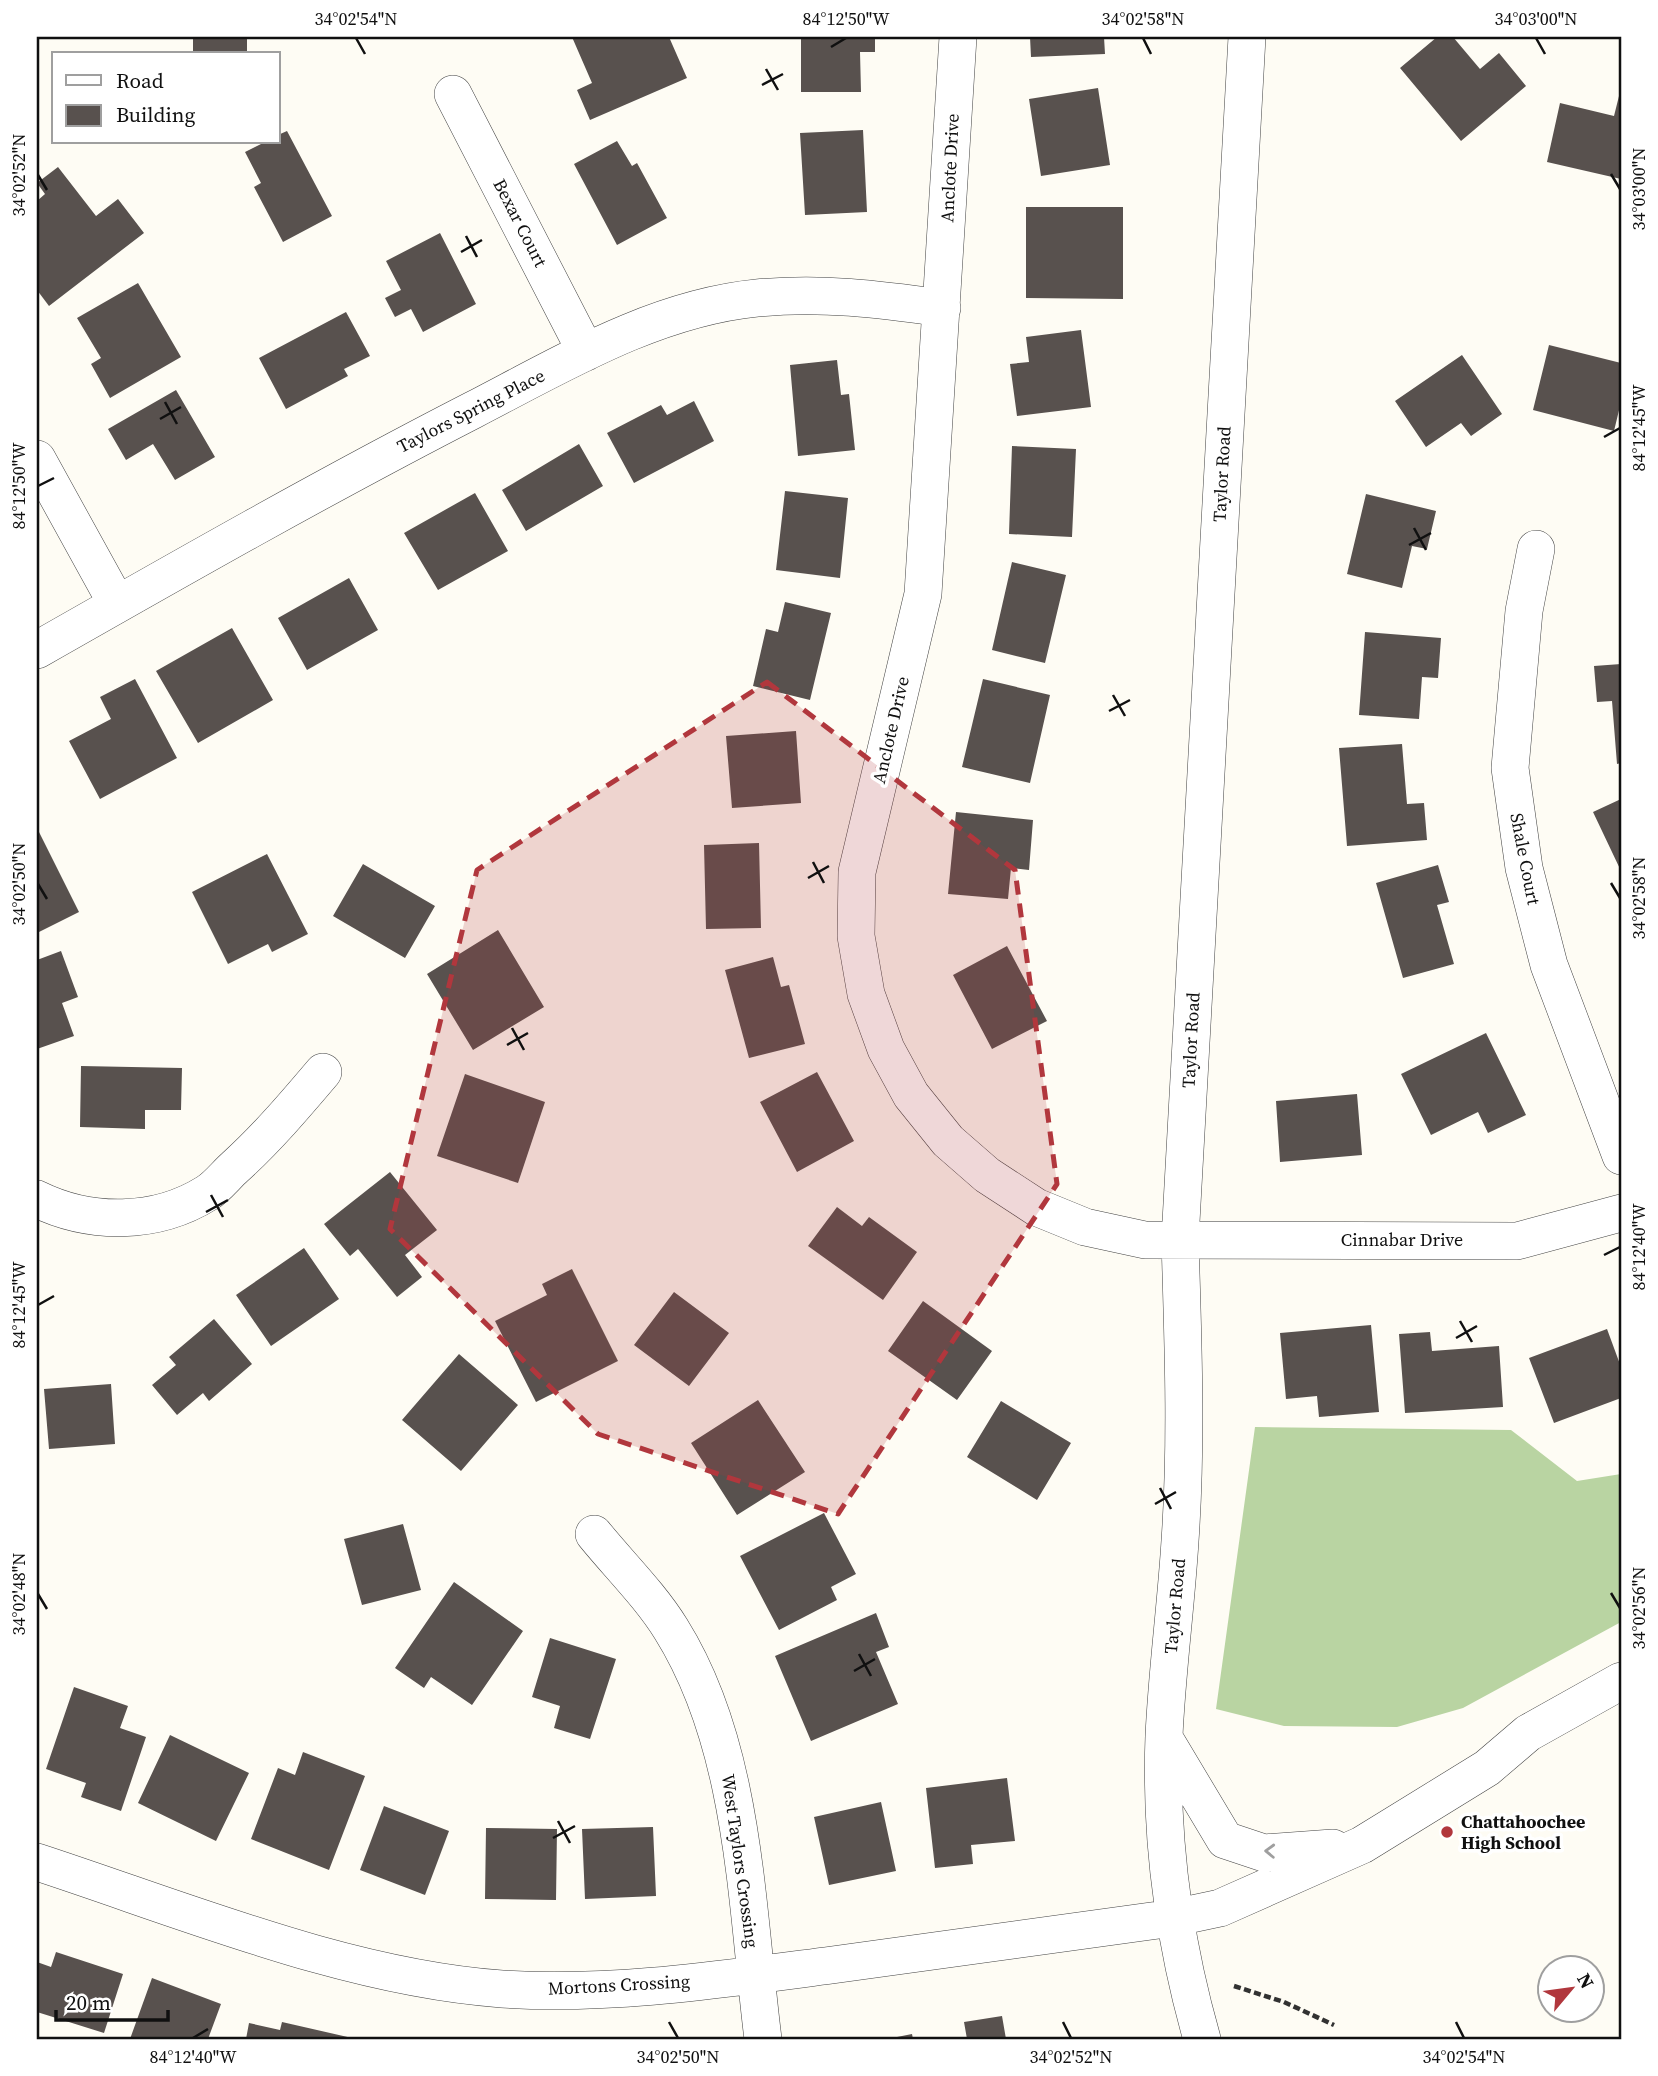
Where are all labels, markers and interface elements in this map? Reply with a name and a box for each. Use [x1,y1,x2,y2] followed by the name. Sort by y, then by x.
[315,6,397,31] text: 34°02'54"N
[803,6,890,31] text: 84°12'50"W
[1102,6,1184,31] text: 34°02'58"N
[1495,6,1577,31] text: 34°03'00"N
[52,52,280,144] legend
[116,66,164,95] text: Road
[116,100,195,129] text: Building
[934,113,965,223] street label: Anclote Drive
[6,134,31,216] text: 34°02'52"N
[1626,148,1651,230] text: 34°03'00"N
[488,174,553,271] street label: Bexar Court
[393,363,549,459] street label: Taylors Spring Place
[1626,384,1651,471] text: 84°12'45"W
[1207,425,1236,522] street label: Taylor Road
[6,442,31,529] text: 84°12'50"W
[866,674,915,786] street label: Anclote Drive
[1504,811,1547,907] street label: Shale Court
[6,843,31,925] text: 34°02'50"N
[1626,857,1651,939] text: 34°02'58"N
[1176,991,1205,1088] street label: Taylor Road
[1626,1203,1651,1290] text: 84°12'40"W
[1341,1227,1463,1252] street label: Cinnabar Drive
[6,1261,31,1348] text: 84°12'45"W
[6,1553,31,1635] text: 34°02'48"N
[1158,1557,1191,1655] street label: Taylor Road
[1626,1567,1651,1649] text: 34°02'56"N
[716,1772,765,1949] street label: West Taylors Crossing
[1461,1809,1585,1855] place label: Chattahoochee High School
[1439,1824,1455,1840] marker: Chattahoochee High School
[1264,1844,1275,1859] one-way arrow
[1536,1954,1606,2024] north arrow
[547,1968,691,2001] street label: Mortons Crossing
[1571,1968,1601,1993] text: N
[56,1978,168,2022] scale bar
[66,1988,111,2017] text: 20 m
[150,2044,237,2069] text: 84°12'40"W
[637,2044,719,2069] text: 34°02'50"N
[1030,2044,1112,2069] text: 34°02'52"N
[1423,2044,1505,2069] text: 34°02'54"N

